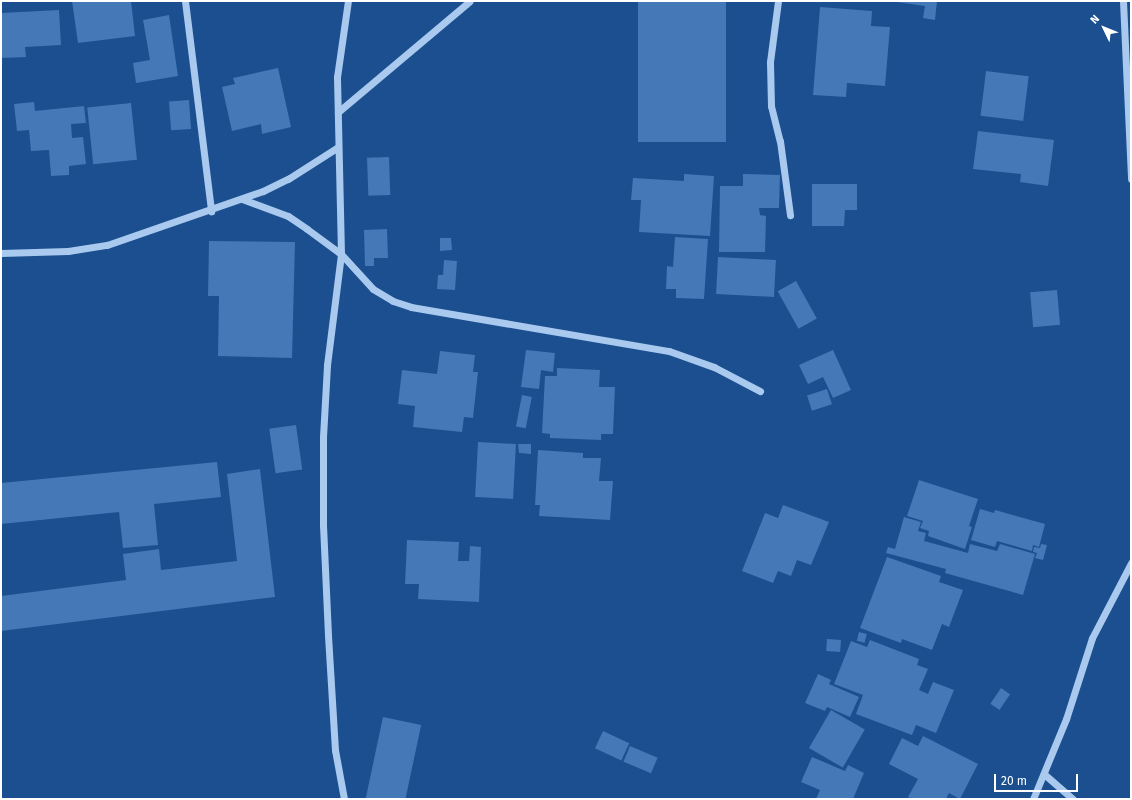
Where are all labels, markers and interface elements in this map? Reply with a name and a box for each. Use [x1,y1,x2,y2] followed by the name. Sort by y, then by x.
[1084,8,1124,48] north arrow
[1088,12,1102,27] text: N
[996,766,1080,792] scale bar
[1001,774,1027,788] text: 20 m

